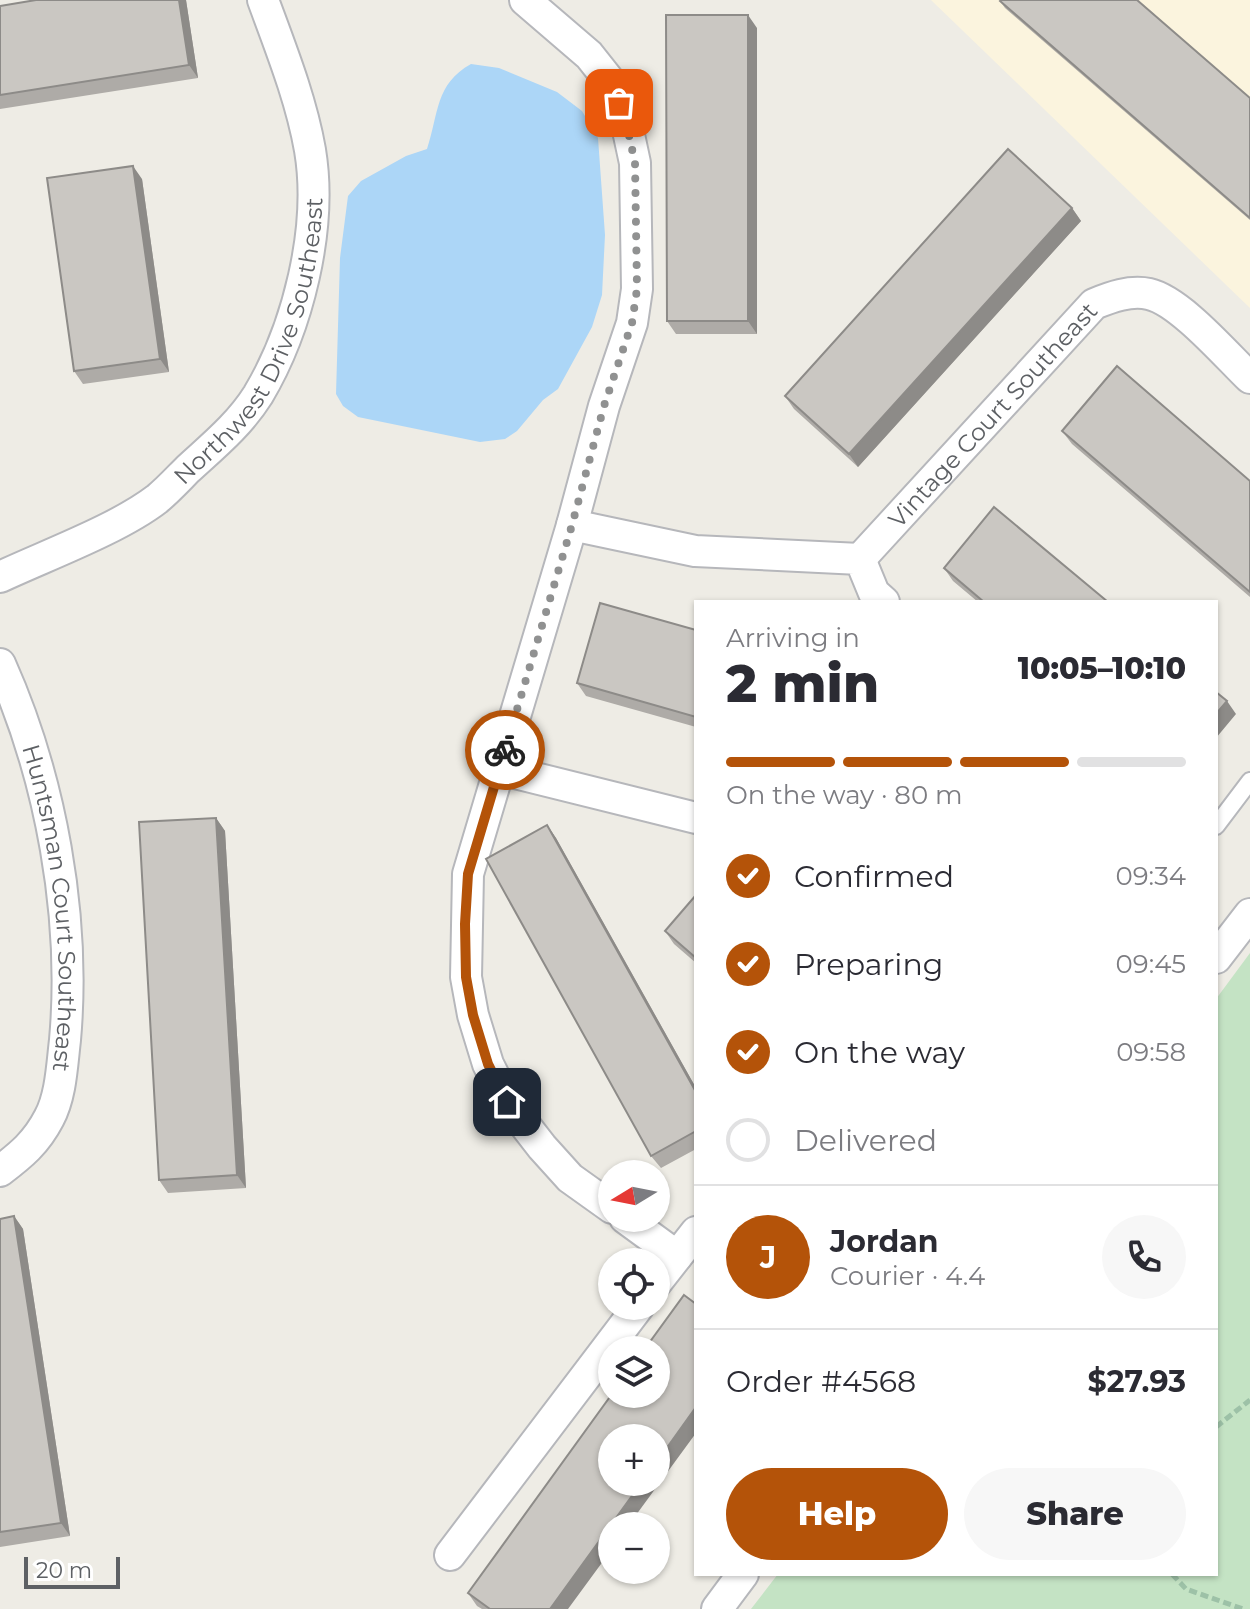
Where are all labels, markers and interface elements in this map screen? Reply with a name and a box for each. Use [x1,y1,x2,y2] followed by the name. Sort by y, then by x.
[585,69,653,137] pin
[597,81,641,125] icon: bag
[167,197,328,490] street label: Northwest Drive Southeast
[882,296,1103,533] street label: Vintage Court Southeast
[726,622,860,654] text: Arriving in
[1018,650,1186,687] text: 10:05–10:10
[726,652,879,715] text: 2 min
[465,710,545,790] courier
[483,728,527,772] icon: bike
[17,741,82,1074] street label: Huntsman Court Southeast
[726,779,963,811] text: On the way · 80 m
[726,854,770,898] icon: check
[794,858,954,895] text: Confirmed
[1116,860,1186,892] text: 09:34
[726,942,770,986] icon: check
[794,946,943,983] text: Preparing
[1116,948,1186,980] text: 09:45
[726,1030,770,1074] icon: check
[794,1034,965,1071] text: On the way
[1116,1036,1186,1068] text: 09:58
[473,1068,541,1136] pin
[485,1080,529,1124] icon: home
[794,1122,937,1159] text: Delivered
[598,1160,670,1232] north arrow
[598,1160,670,1584] map controls
[1102,1215,1186,1299] button: phone
[830,1223,939,1260] text: Jordan
[760,1239,776,1276] text: J
[598,1248,670,1320] button: locate
[830,1260,985,1292] text: Courier · 4.4
[598,1336,670,1408] button: layers
[726,1363,916,1400] text: Order #4568
[1088,1363,1186,1400] text: $27.93
[598,1424,670,1496] button: +
[726,1468,948,1560] button: Help
[964,1468,1186,1560] button: Share
[598,1512,670,1584] button: −
[24,1553,120,1589] scale bar
[36,1557,92,1584] text: 20 m

